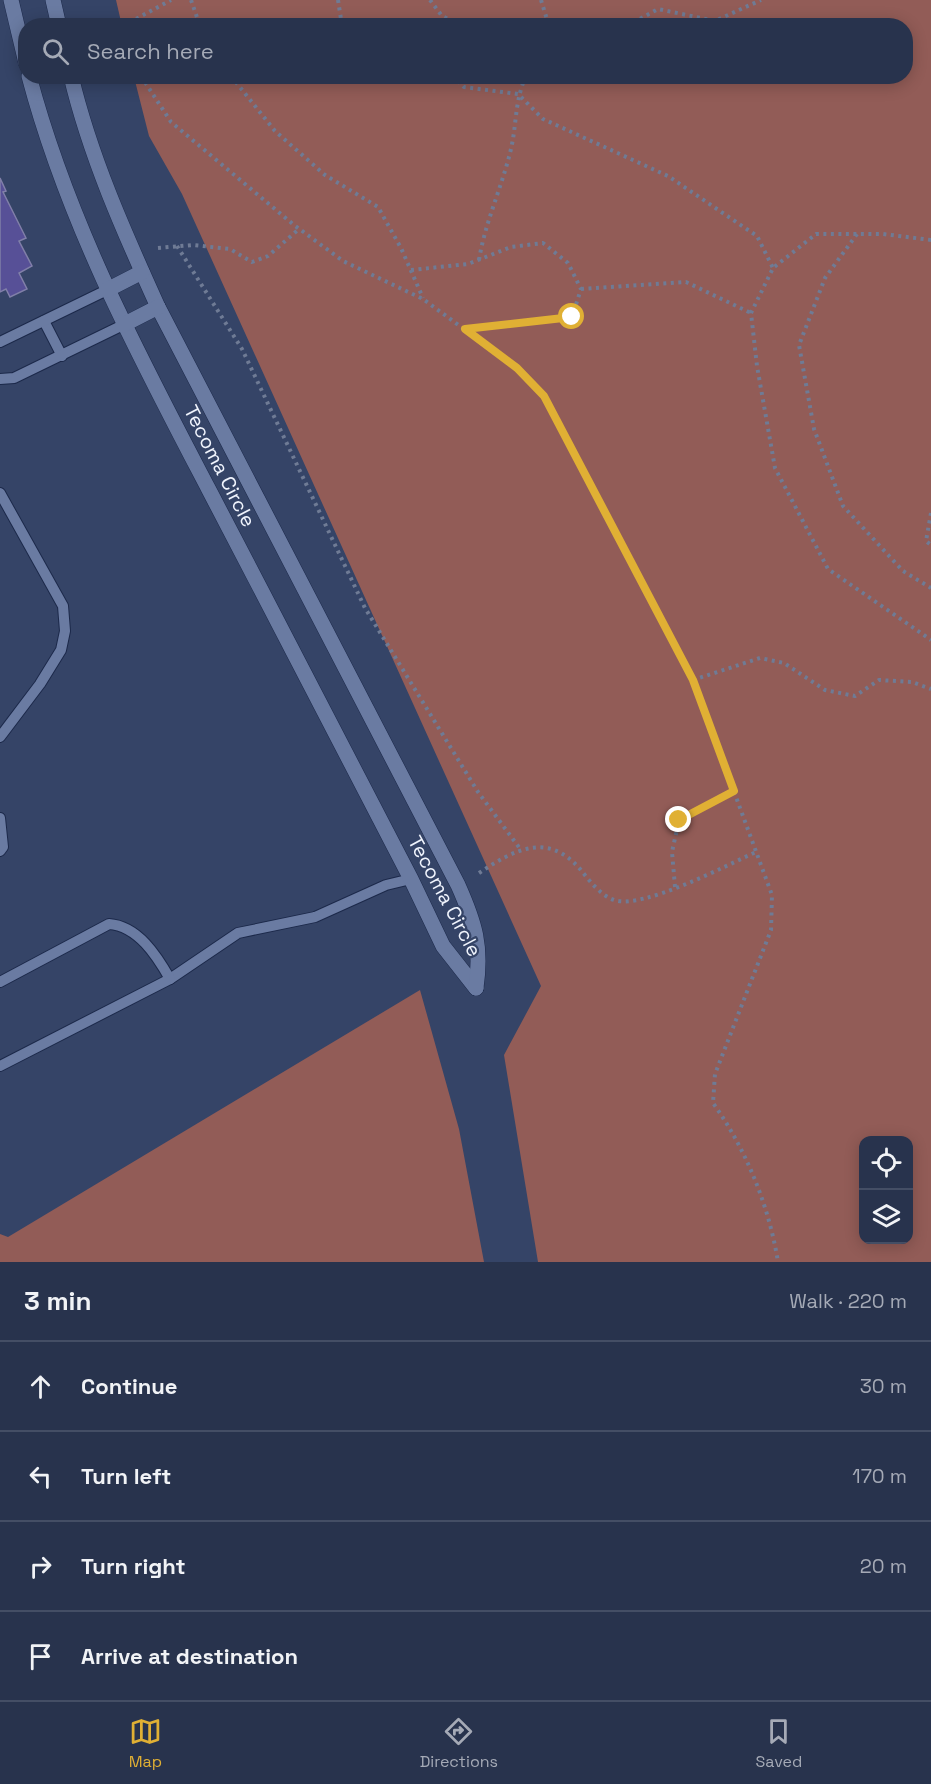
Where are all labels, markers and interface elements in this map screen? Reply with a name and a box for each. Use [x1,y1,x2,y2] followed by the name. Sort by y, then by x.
[18,18,913,84] search box
[39,35,72,68] icon: search
[87,37,214,65] text: Search here
[558,303,584,329] route start
[178,401,262,531] street label: Tecoma Circle
[665,806,691,832] route end
[402,831,488,961] street label: Tecoma Circle
[859,1136,913,1244] map controls
[859,1136,913,1190] button: locate
[859,1190,913,1244] button: layers
[24,1284,92,1318] text: 3 min
[789,1288,907,1314] text: Walk · 220 m
[24,1370,57,1403] icon: ahead
[81,1372,177,1400] text: Continue
[860,1373,907,1399] text: 30 m
[24,1460,57,1493] icon: left
[81,1462,171,1490] text: Turn left
[852,1463,907,1489] text: 170 m
[24,1550,57,1583] icon: right
[81,1552,186,1580] text: Turn right
[860,1553,907,1579] text: 20 m
[24,1640,57,1673] icon: arrive
[81,1642,298,1670] text: Arrive at destination
[129,1715,162,1772] tab: Map
[420,1715,498,1772] tab: Directions
[756,1715,802,1772] tab: Saved

